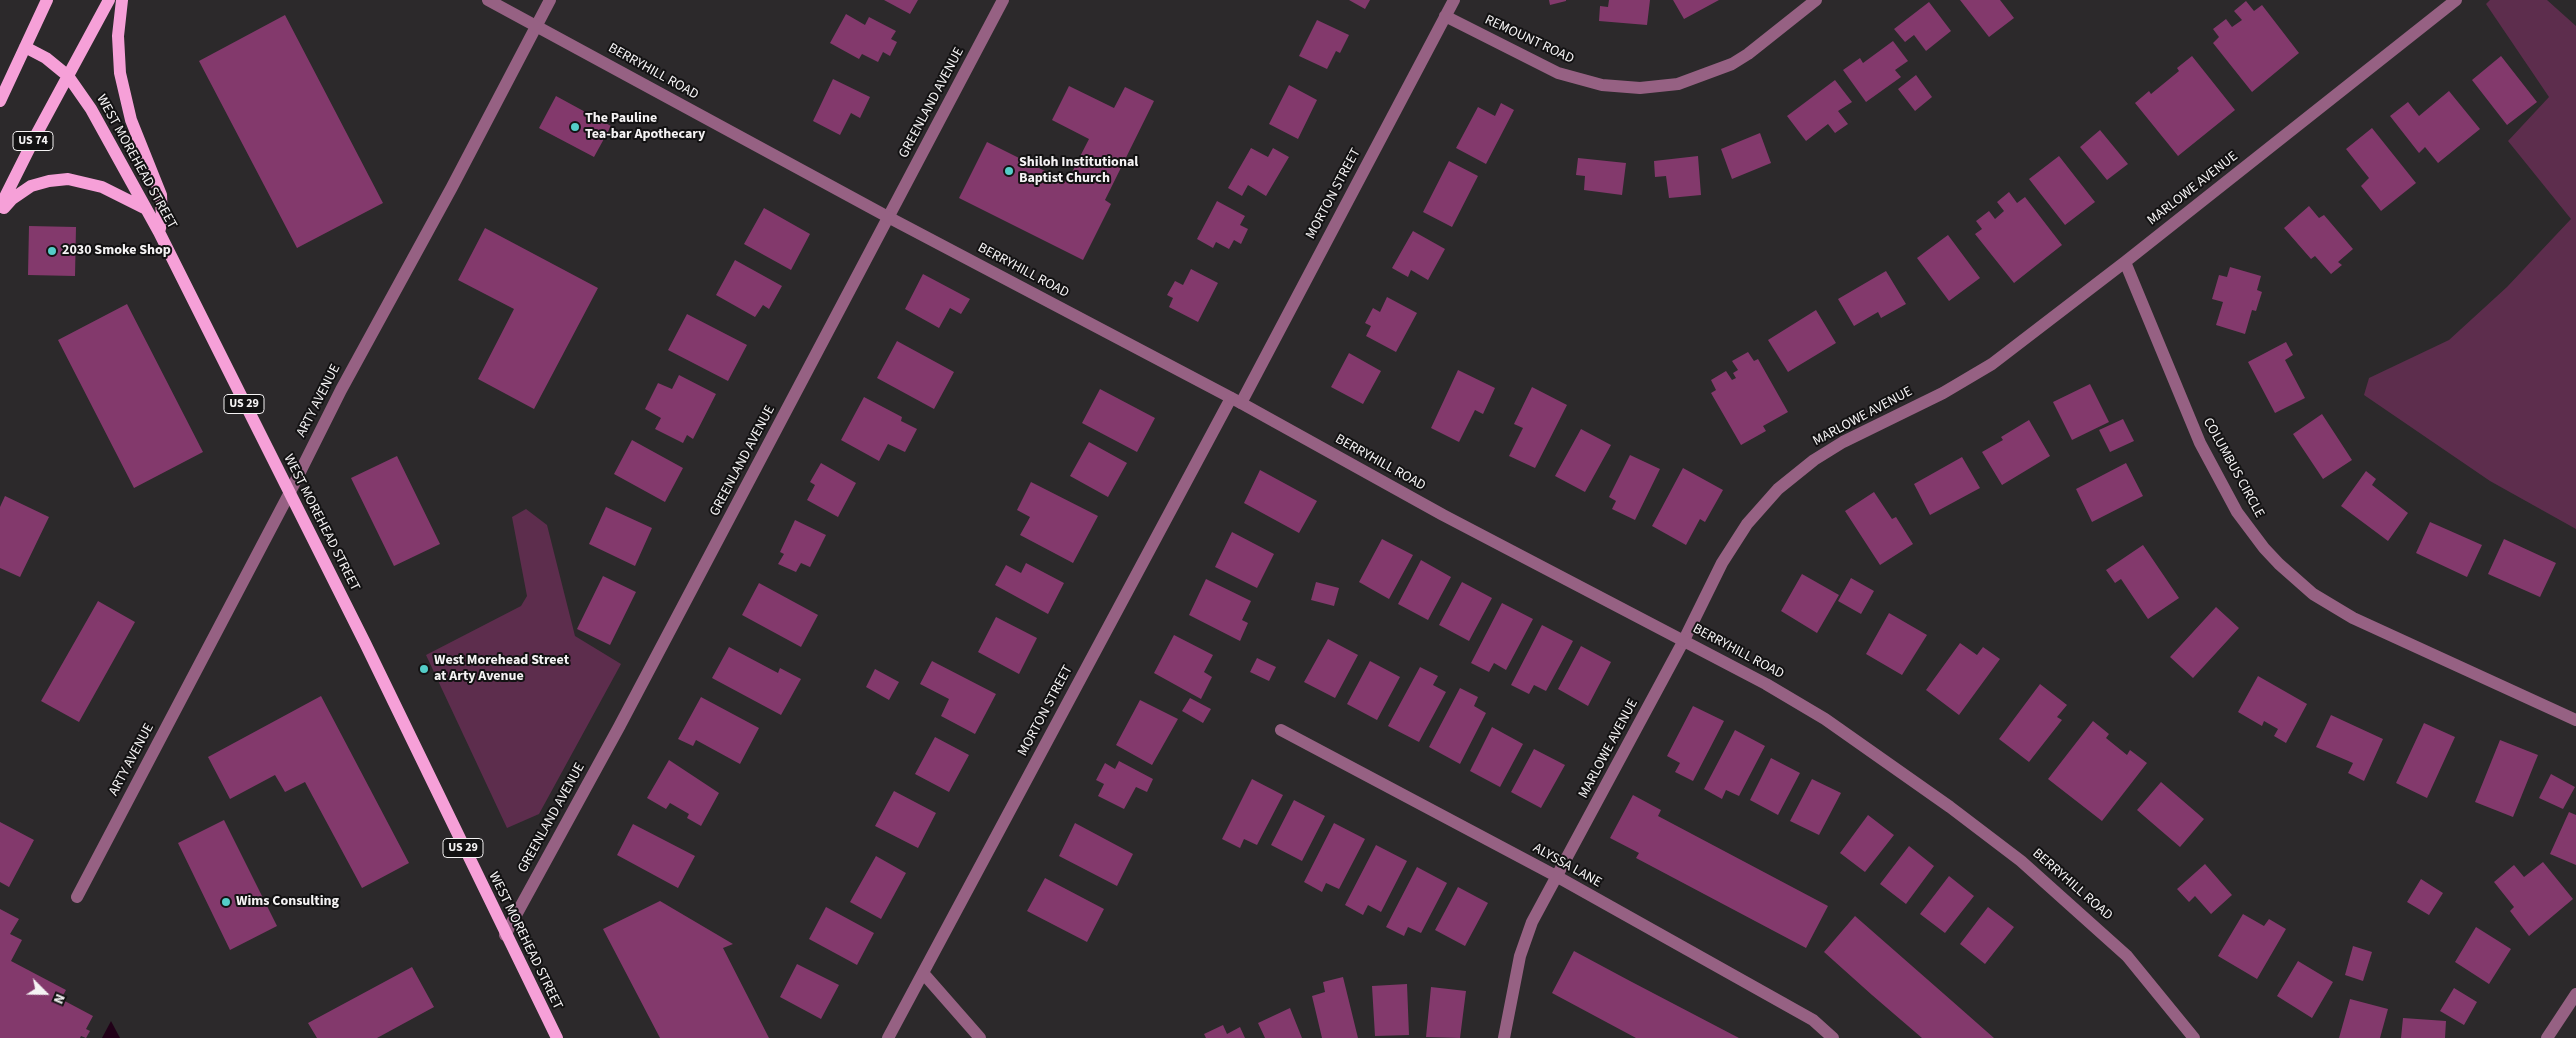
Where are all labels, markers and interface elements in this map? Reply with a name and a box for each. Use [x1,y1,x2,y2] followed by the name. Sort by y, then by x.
[1482,12,1576,68] street label: REMOUNT ROAD
[605,40,701,104] street label: BERRYHILL ROAD
[896,45,968,161] street label: GREENLAND AVENUE
[92,92,180,232] street label: WEST MOREHEAD STREET
[585,111,705,144] place label: The Pauline Tea-bar Apothecary
[569,121,581,133] marker: The Pauline Tea-bar Apothecary
[13,132,53,150] road number: US 74
[1303,146,1365,242] street label: MORTON STREET
[2144,149,2242,229] street label: MARLOWE AVENUE
[1019,155,1138,188] place label: Shiloh Institutional Baptist Church
[1003,165,1015,177] marker: Shiloh Institutional Baptist Church
[975,240,1071,302] street label: BERRYHILL ROAD
[62,243,171,259] place label: 2030 Smoke Shop
[46,245,58,257] marker: 2030 Smoke Shop
[293,362,345,440] street label: ARTY AVENUE
[1810,384,1916,450] street label: MARLOWE AVENUE
[224,394,264,414] road number: US 29
[707,403,779,519] street label: GREENLAND AVENUE
[2199,415,2267,521] street label: COLUMBUS CIRCLE
[1332,431,1428,495] street label: BERRYHILL ROAD
[279,452,363,594] street label: WEST MOREHEAD STREET
[1690,621,1786,683] street label: BERRYHILL ROAD
[434,653,569,686] place label: West Morehead Street at Arty Avenue
[418,663,430,675] marker: West Morehead Street at Arty Avenue
[1015,663,1077,759] street label: MORTON STREET
[1576,696,1642,802] street label: MARLOWE AVENUE
[106,721,158,799] street label: ARTY AVENUE
[515,760,589,876] street label: GREENLAND AVENUE
[443,838,483,858] road number: US 29
[1530,840,1604,892] street label: ALYSSA LANE
[2028,846,2116,924] street label: BERRYHILL ROAD
[484,869,566,1013] street label: WEST MOREHEAD STREET
[236,894,339,910] place label: Wims Consulting
[220,896,232,908] marker: Wims Consulting
[20,968,70,1018] north arrow
[48,991,70,1007] text: N

